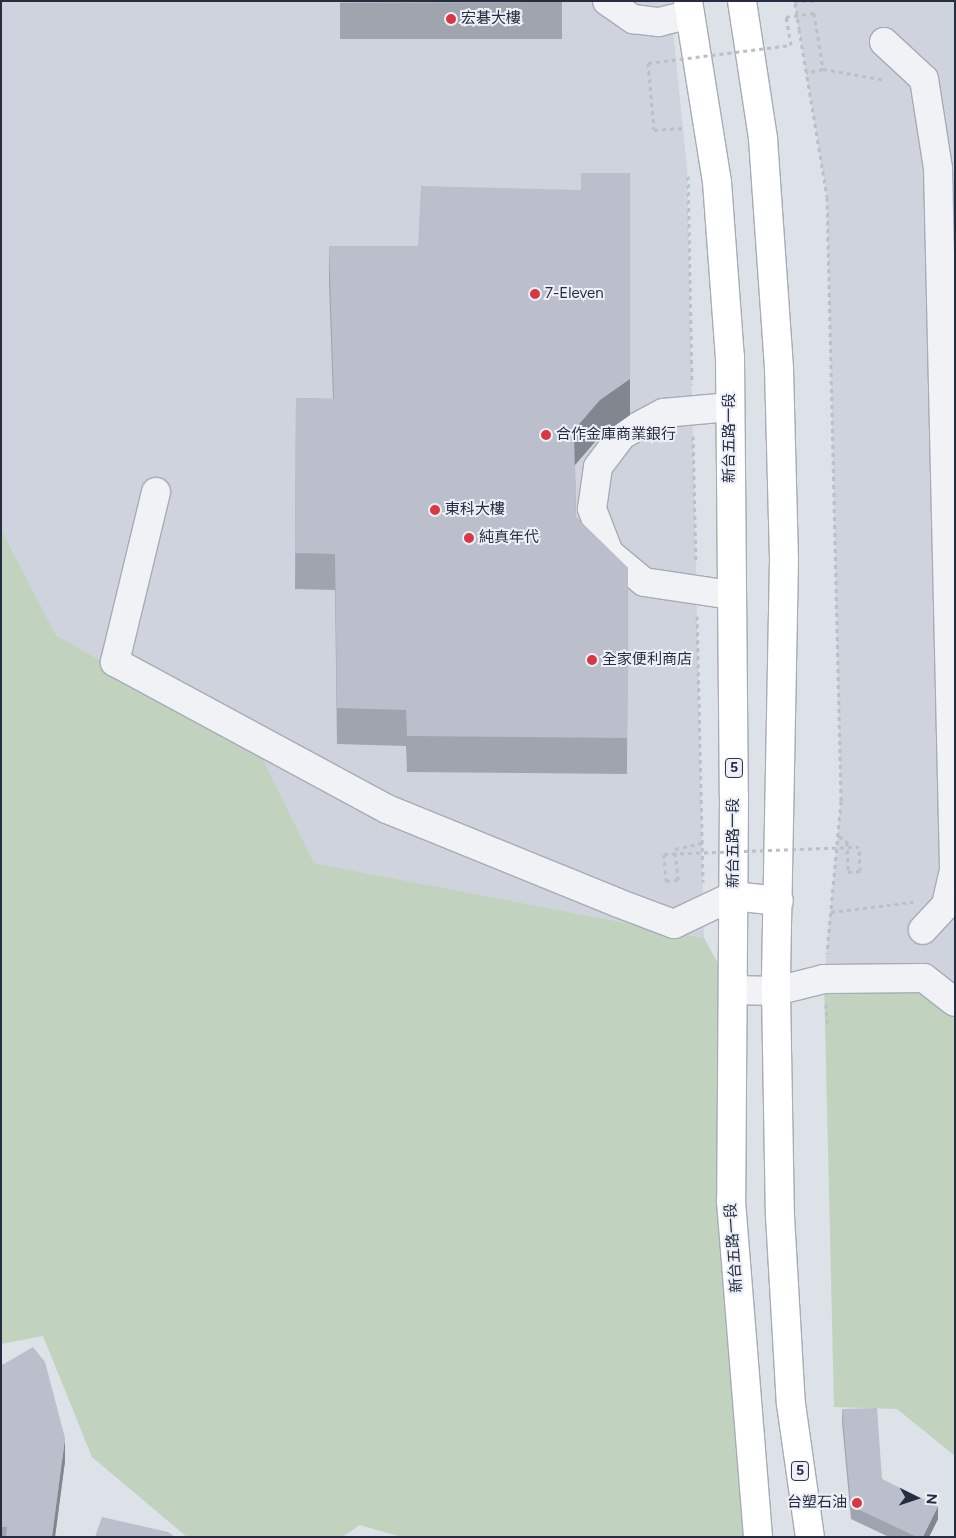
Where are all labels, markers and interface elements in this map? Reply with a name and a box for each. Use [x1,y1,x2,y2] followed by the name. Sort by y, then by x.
[461,10,521,28] place label: 宏碁大樓
[445,13,457,25] marker: 宏碁大樓
[545,285,604,303] place label: 7-Eleven
[529,288,541,300] marker: 7-Eleven
[721,393,739,483] street label: 新台五路一段
[556,426,676,444] place label: 合作金庫商業銀行
[540,429,552,441] marker: 合作金庫商業銀行
[445,501,505,519] place label: 東科大樓
[429,504,441,516] marker: 東科大樓
[479,529,539,547] place label: 純真年代
[463,532,475,544] marker: 純真年代
[602,651,692,669] place label: 全家便利商店
[586,654,598,666] marker: 全家便利商店
[724,756,744,780] road number: 5
[725,798,743,888] street label: 新台五路一段
[722,1202,746,1294] street label: 新台五路一段
[790,1460,810,1482] road number: 5
[891,1473,941,1523] north arrow
[923,1493,940,1505] text: N
[787,1494,847,1512] place label: 台塑石油
[851,1497,863,1509] marker: 台塑石油

